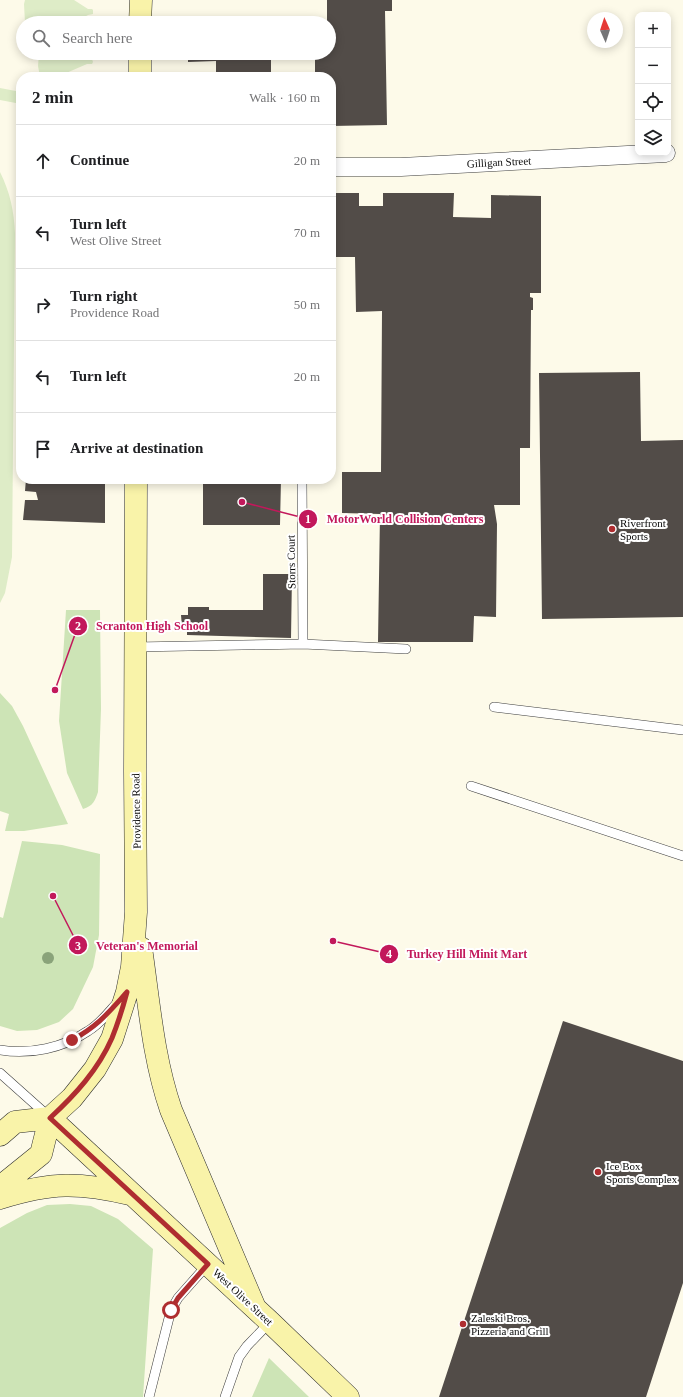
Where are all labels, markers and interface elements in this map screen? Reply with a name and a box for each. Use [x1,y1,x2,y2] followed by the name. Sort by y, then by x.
[587,12,623,48] north arrow
[635,12,671,156] map controls
[635,12,671,48] button: +
[16,16,336,60] search box
[30,27,52,49] icon: search
[62,30,132,46] text: Search here
[635,48,671,84] button: −
[635,84,671,120] button: locate
[32,88,73,107] text: 2 min
[249,90,320,105] text: Walk · 160 m
[635,120,671,156] button: layers
[32,150,54,172] icon: ahead
[70,152,129,168] text: Continue
[294,153,320,168] text: 20 m
[466,154,532,170] street label: Gilligan Street
[70,216,127,232] text: Turn left
[32,222,54,244] icon: left
[294,225,320,240] text: 70 m
[70,233,161,248] text: West Olive Street
[70,288,137,304] text: Turn right
[32,294,54,316] icon: right
[294,297,320,312] text: 50 m
[70,305,159,320] text: Providence Road
[32,366,54,388] icon: left
[70,368,127,384] text: Turn left
[294,369,320,384] text: 20 m
[32,438,54,460] icon: arrive
[70,440,203,456] text: Arrive at destination
[298,507,491,531] callout: MotorWorld Collision Centers
[305,512,311,526] text: 1
[327,512,484,526] text: MotorWorld Collision Centers
[620,517,666,542] place label: Riverfront Sports
[607,524,617,534] marker: Riverfront Sports
[285,535,297,589] street label: Storrs Court
[68,614,216,638] callout: Scranton High School
[75,619,81,633] text: 2
[96,619,209,633] text: Scranton High School
[129,773,143,849] street label: Providence Road
[68,933,206,957] callout: Veteran's Memorial
[75,939,81,953] text: 3
[96,939,199,953] text: Veteran's Memorial
[379,942,536,966] callout: Turkey Hill Minit Mart
[386,947,392,961] text: 4
[407,947,527,961] text: Turkey Hill Minit Mart
[63,1031,81,1049] route end
[606,1160,678,1185] place label: Ice Box Sports Complex
[593,1167,603,1177] marker: Ice Box Sports Complex
[211,1266,275,1328] street label: West Olive Street
[162,1301,180,1319] route start
[471,1312,549,1337] place label: Zaleski Bros. Pizzeria and Grill
[458,1319,468,1329] marker: Zaleski Bros. Pizzeria and Grill

